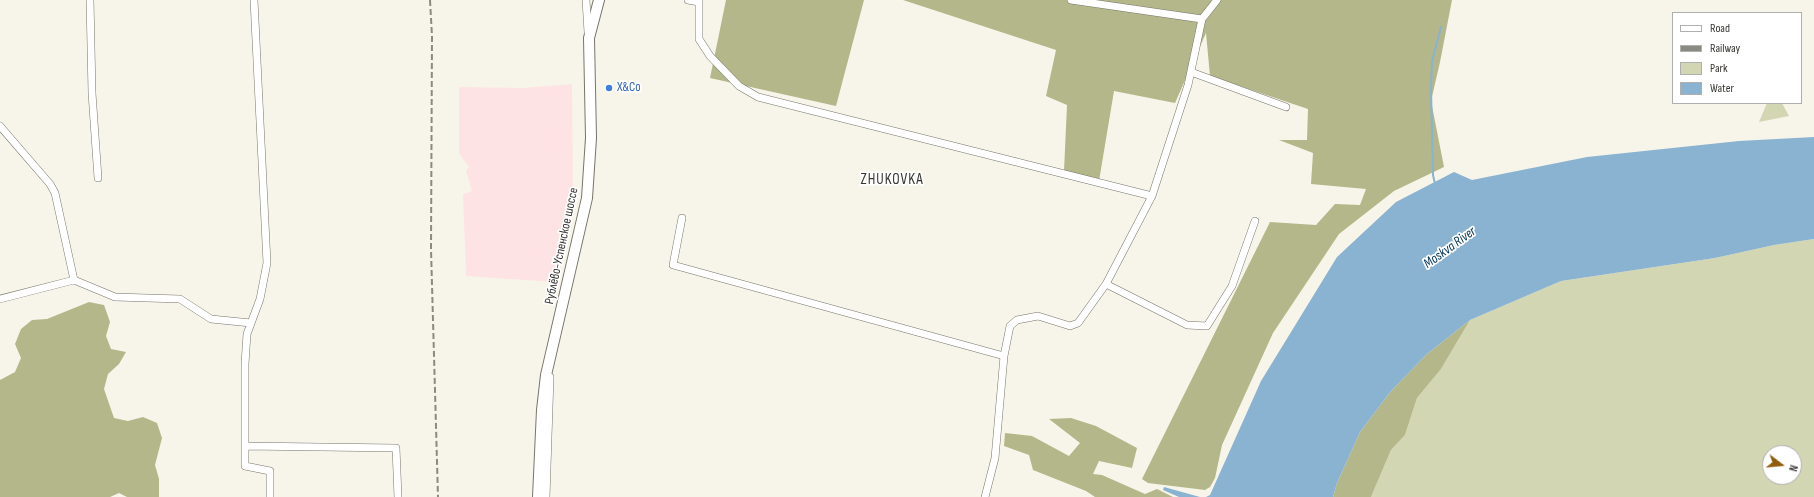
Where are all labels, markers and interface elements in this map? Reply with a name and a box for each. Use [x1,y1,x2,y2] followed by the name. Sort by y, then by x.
[1672,12,1802,104] legend
[1710,21,1730,36] text: Road
[1710,41,1740,56] text: Railway
[1710,61,1728,76] text: Park
[617,80,641,96] place label: X&Co
[1710,81,1734,96] text: Water
[604,83,614,93] marker: X&Co
[860,171,924,189] district label: ZHUKOVKA
[542,186,582,306] street label: Рублёво-Успенское шоссе
[1421,223,1479,273] water label: Moskva River
[1762,445,1802,485] north arrow
[1786,464,1800,473] text: N

